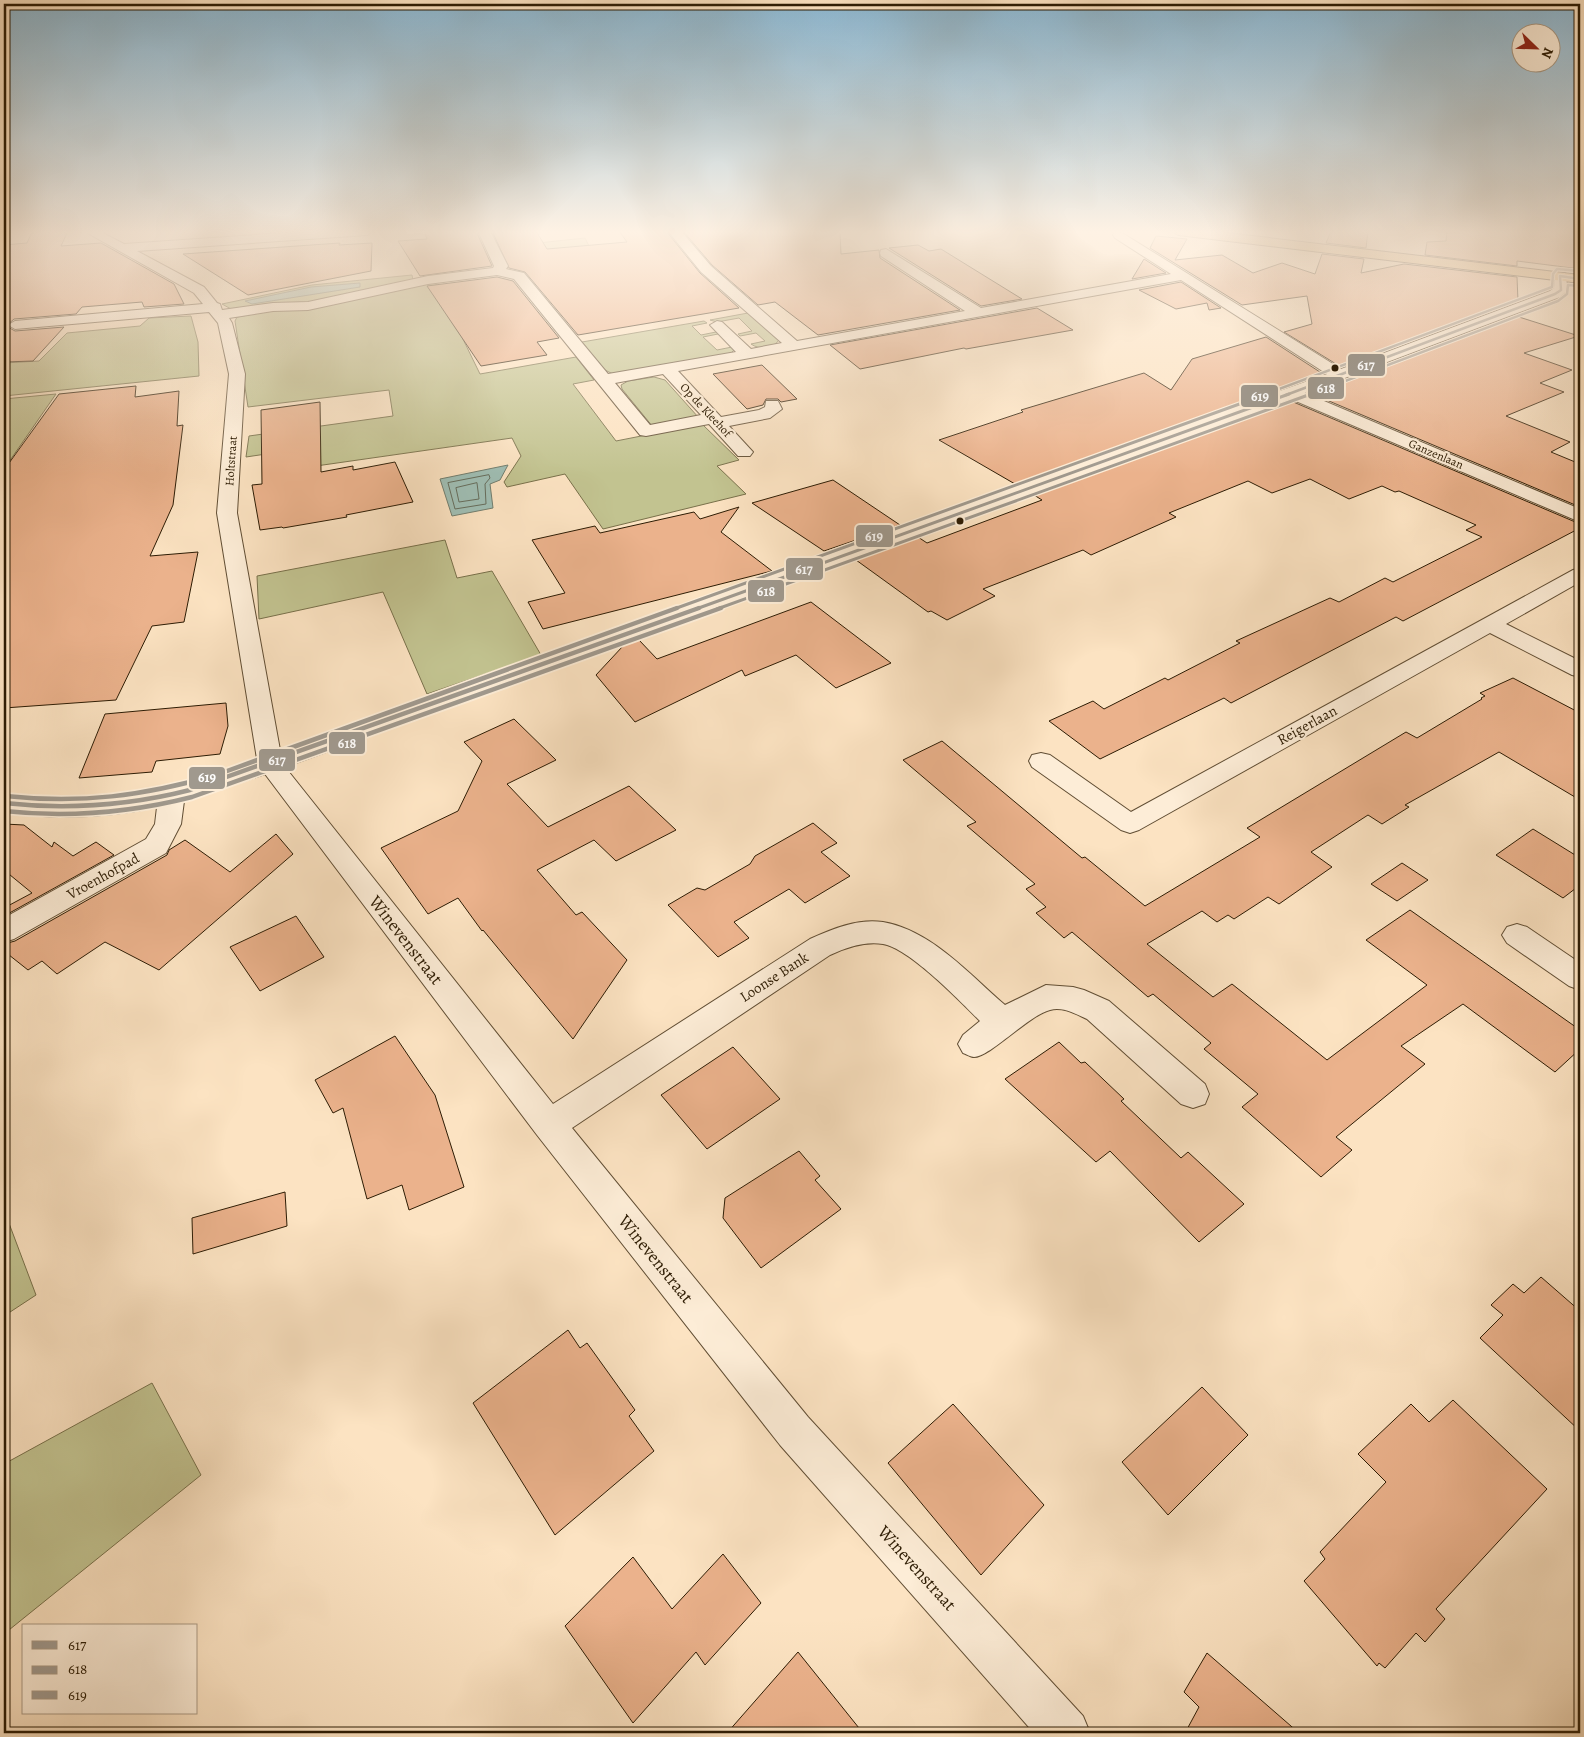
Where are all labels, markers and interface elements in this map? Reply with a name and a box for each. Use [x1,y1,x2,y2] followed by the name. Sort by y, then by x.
[1512,22,1562,72] north arrow
[1537,44,1558,61] text: N
[1347,353,1386,377] line badge: 617
[1357,356,1375,375] text: 617
[1330,363,1340,373] unlabelled marker
[1307,376,1345,400] line badge: 618
[677,379,737,442] street label: Op de Kleehof
[1317,379,1335,398] text: 618
[1240,384,1279,408] line badge: 619
[1251,387,1270,406] text: 619
[221,435,241,487] street label: Holtstraat
[1406,435,1466,473] street label: Ganzenlaan
[955,516,965,526] unlabelled marker
[855,524,894,548] line badge: 619
[865,527,884,546] text: 619
[785,557,824,581] line badge: 617
[795,560,813,579] text: 617
[747,579,785,603] line badge: 618
[757,582,775,601] text: 618
[1274,700,1340,750] street label: Reigerlaan
[328,731,366,755] line badge: 618
[338,734,356,753] text: 618
[258,748,296,772] line badge: 617
[268,751,286,770] text: 617
[188,766,226,790] line badge: 619
[198,768,217,787] text: 619
[62,847,144,905] street label: Vroenhofpad
[363,890,449,990] street label: Winevenstraat
[736,947,813,1007] street label: Loonse Bank
[612,1209,699,1308] street label: Winevenstraat
[872,1519,962,1616] street label: Winevenstraat
[22,1624,198,1714] legend
[68,1635,87,1655] text: 617
[68,1659,87,1679] text: 618
[68,1685,87,1705] text: 619

